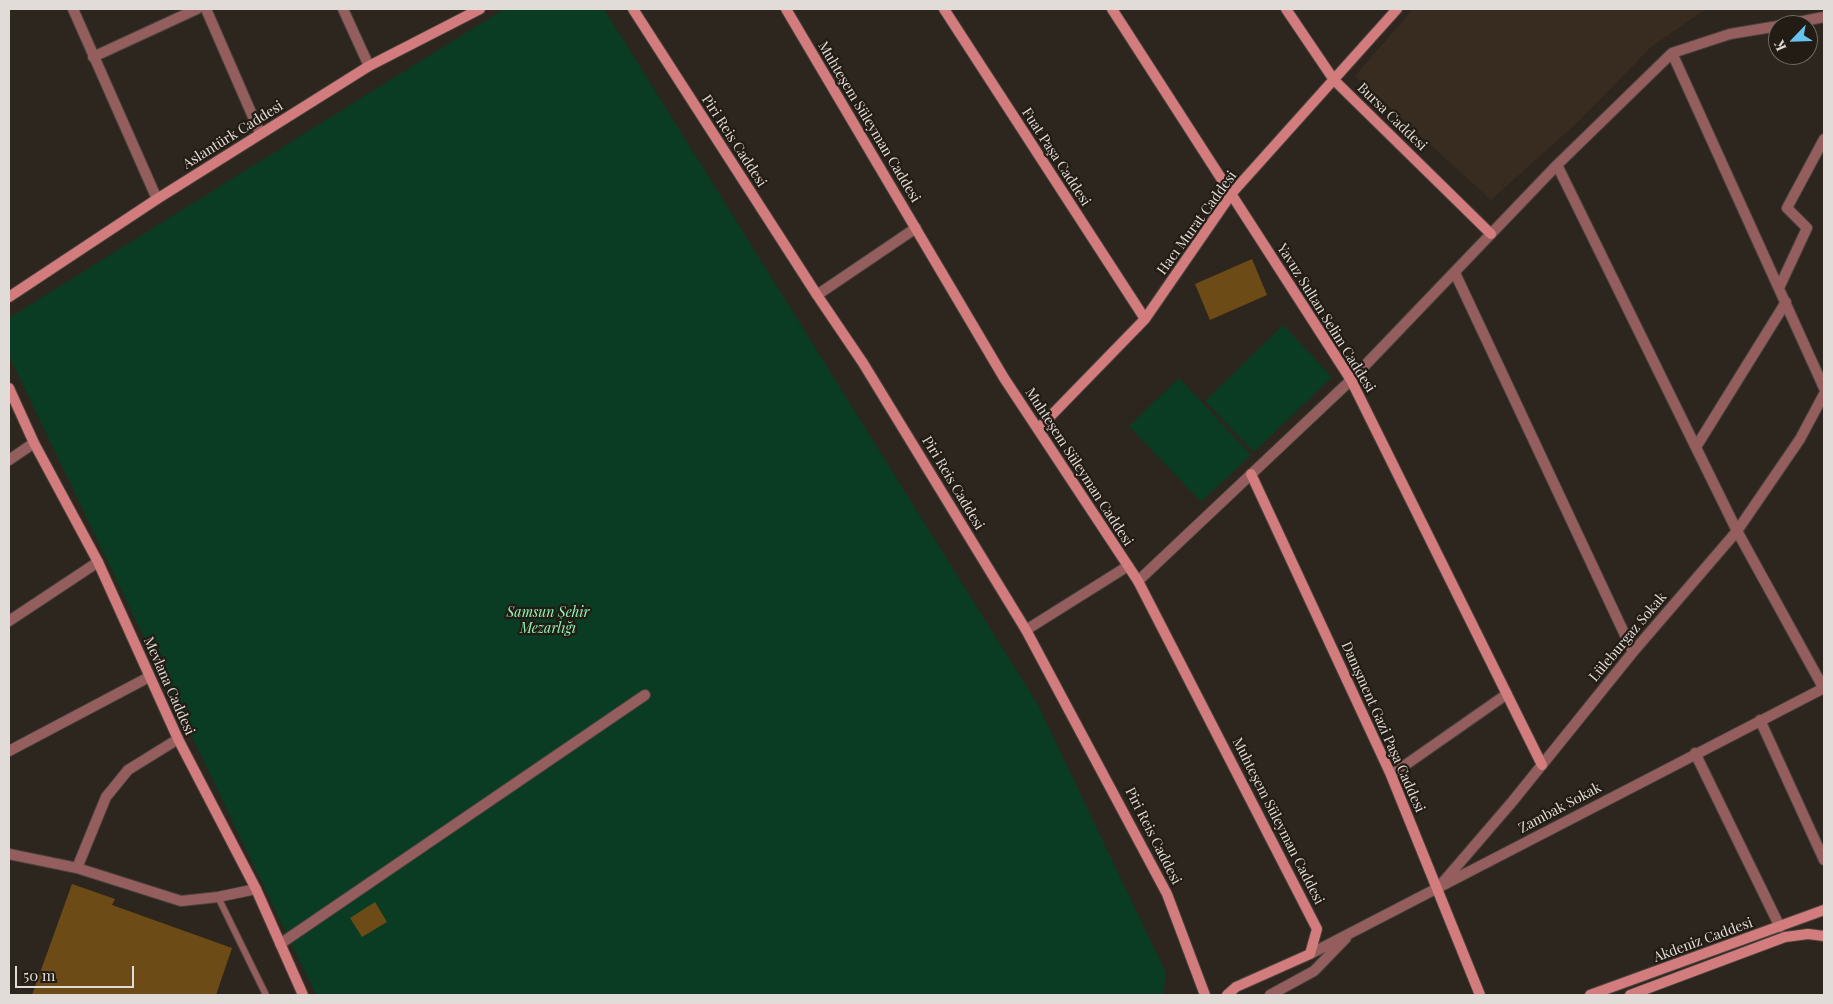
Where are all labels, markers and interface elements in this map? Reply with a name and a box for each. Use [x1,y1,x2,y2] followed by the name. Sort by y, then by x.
[1768,15,1818,65] north arrow
[1769,37,1790,54] text: K
[814,38,924,206] street label: Muhteşem Süleyman Caddesi
[1354,80,1430,154] street label: Bursa Caddesi
[698,92,770,190] street label: Piri Reis Caddesi
[180,97,286,173] street label: Aslantürk Caddesi
[1018,105,1094,209] street label: Fuat Paşa Caddesi
[1154,168,1240,278] street label: Hacı Murat Caddesi
[1273,241,1379,395] street label: Yavuz Sultan Selim Caddesi
[1022,385,1136,549] street label: Muhteşem Süleyman Caddesi
[918,433,988,533] street label: Piri Reis Caddesi
[1586,589,1670,685] street label: Lüleburgaz Sokak
[507,605,589,638] park label: Samsun Şehir Mezarlığı
[140,634,198,738] street label: Mevlana Caddesi
[1338,639,1428,815] street label: Danışment Gazi Paşa Caddesi
[1229,735,1327,907] street label: Muhteşem Süleyman Caddesi
[1516,779,1604,837] street label: Zambak Sokak
[1121,785,1185,887] street label: Piri Reis Caddesi
[1651,914,1755,966] street label: Akdeniz Caddesi
[18,956,136,988] scale bar
[23,965,55,985] text: 50 m

